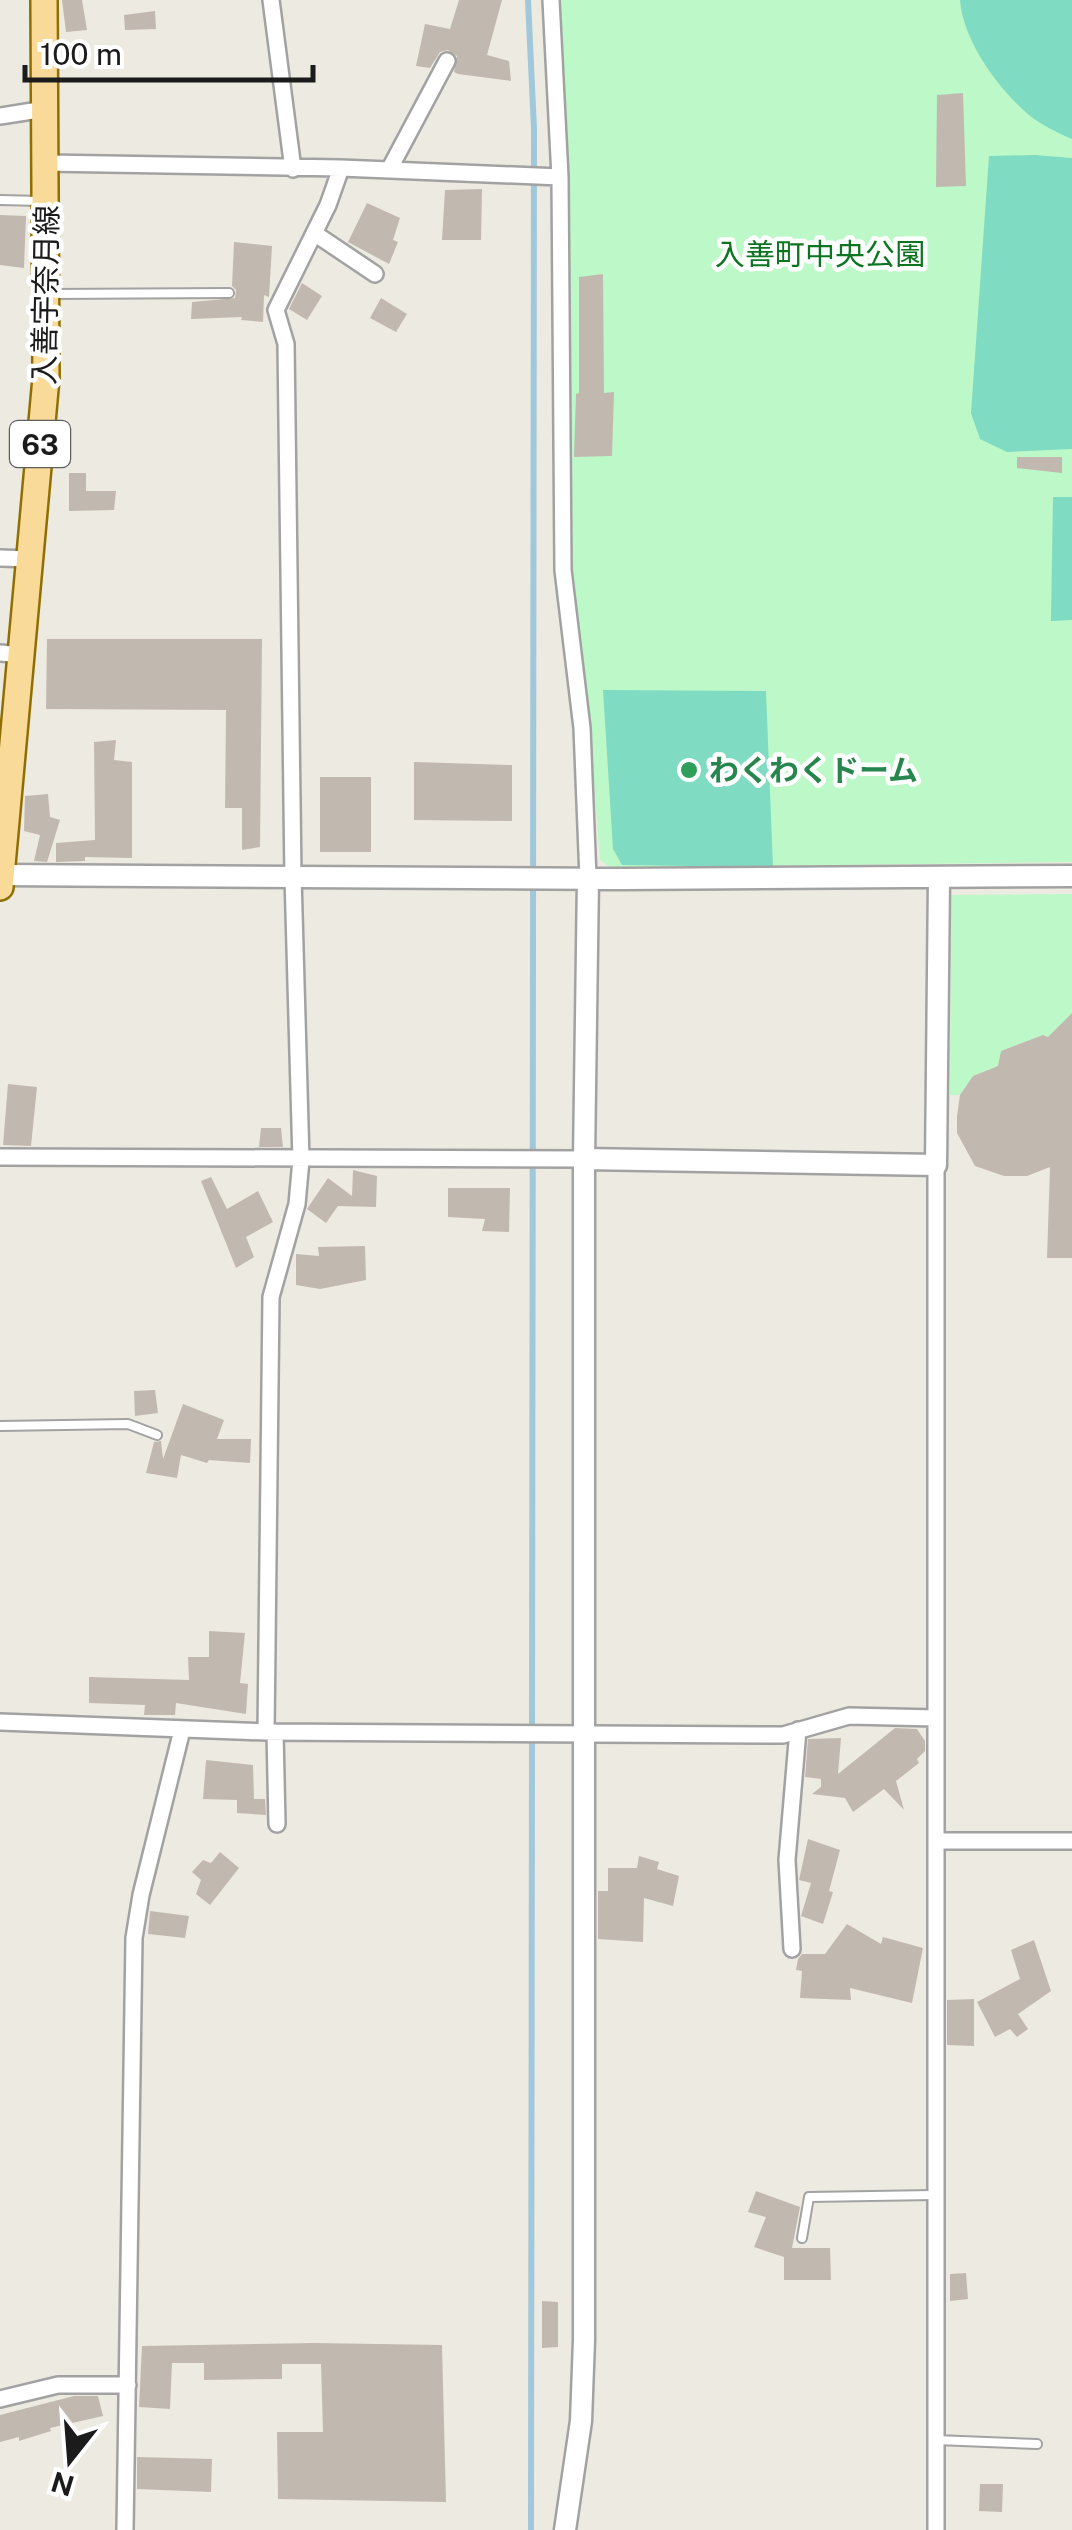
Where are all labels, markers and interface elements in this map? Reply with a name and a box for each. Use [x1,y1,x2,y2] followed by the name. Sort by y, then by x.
[25,20,312,82] scale bar
[40,36,122,72] text: 100 m
[25,205,65,385] street label: 入善宇奈月線
[715,236,925,272] park label: 入善町中央公園
[10,421,70,467] road number: 63
[709,752,918,788] place label: わくわくドーム
[678,759,700,781] marker: わくわくドーム
[20,2410,120,2510] north arrow
[47,2465,78,2503] text: N

